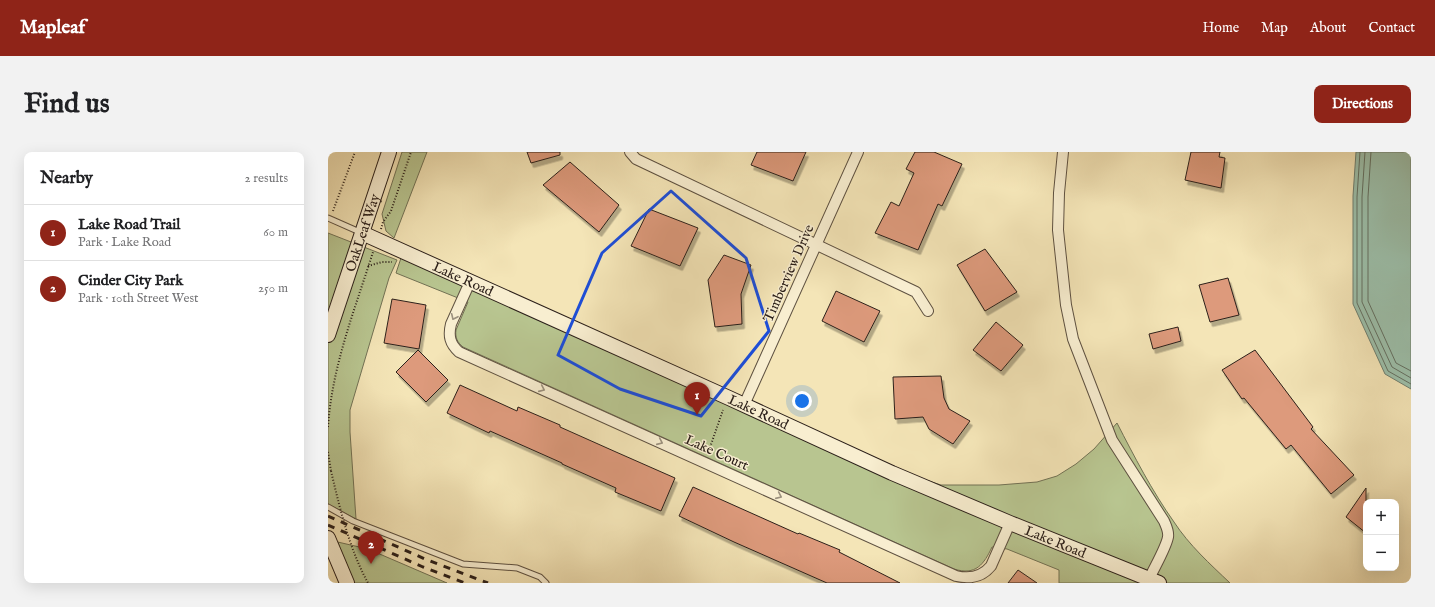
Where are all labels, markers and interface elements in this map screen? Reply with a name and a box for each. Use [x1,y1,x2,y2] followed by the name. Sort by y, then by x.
[20,16,85,40] text: Mapleaf
[1203,19,1239,37] text: Home
[1261,19,1288,37] text: Map
[1310,19,1346,37] text: About
[1368,19,1415,37] text: Contact
[1314,85,1411,123] button: Directions
[24,87,110,122] text: Find us
[40,168,93,189] text: Nearby
[244,170,288,187] text: 2 results
[342,191,385,274] street label: OakLeaf Way
[78,215,180,234] text: Lake Road Trail
[759,221,819,325] street label: Timberview Drive
[51,224,55,241] text: 1
[263,224,288,241] text: 60 m
[78,234,171,251] text: Park · Lake Road
[430,258,496,301] street label: Lake Road
[78,271,183,290] text: Cinder City Park
[50,280,56,297] text: 2
[258,280,288,297] text: 250 m
[78,290,199,307] text: Park · 10th Street West
[451,313,459,320] one-way arrow
[684,382,710,415] pin: 1
[537,384,545,392] one-way arrow
[725,391,792,434] street label: Lake Road
[792,391,812,411] your location
[682,431,751,475] street label: Lake Court
[656,437,664,445] one-way arrow
[774,491,782,499] one-way arrow
[1363,499,1399,571] map controls
[1363,499,1399,535] button: +
[1022,522,1089,563] street label: Lake Road
[358,531,384,564] pin: 2
[1363,535,1399,571] button: −

